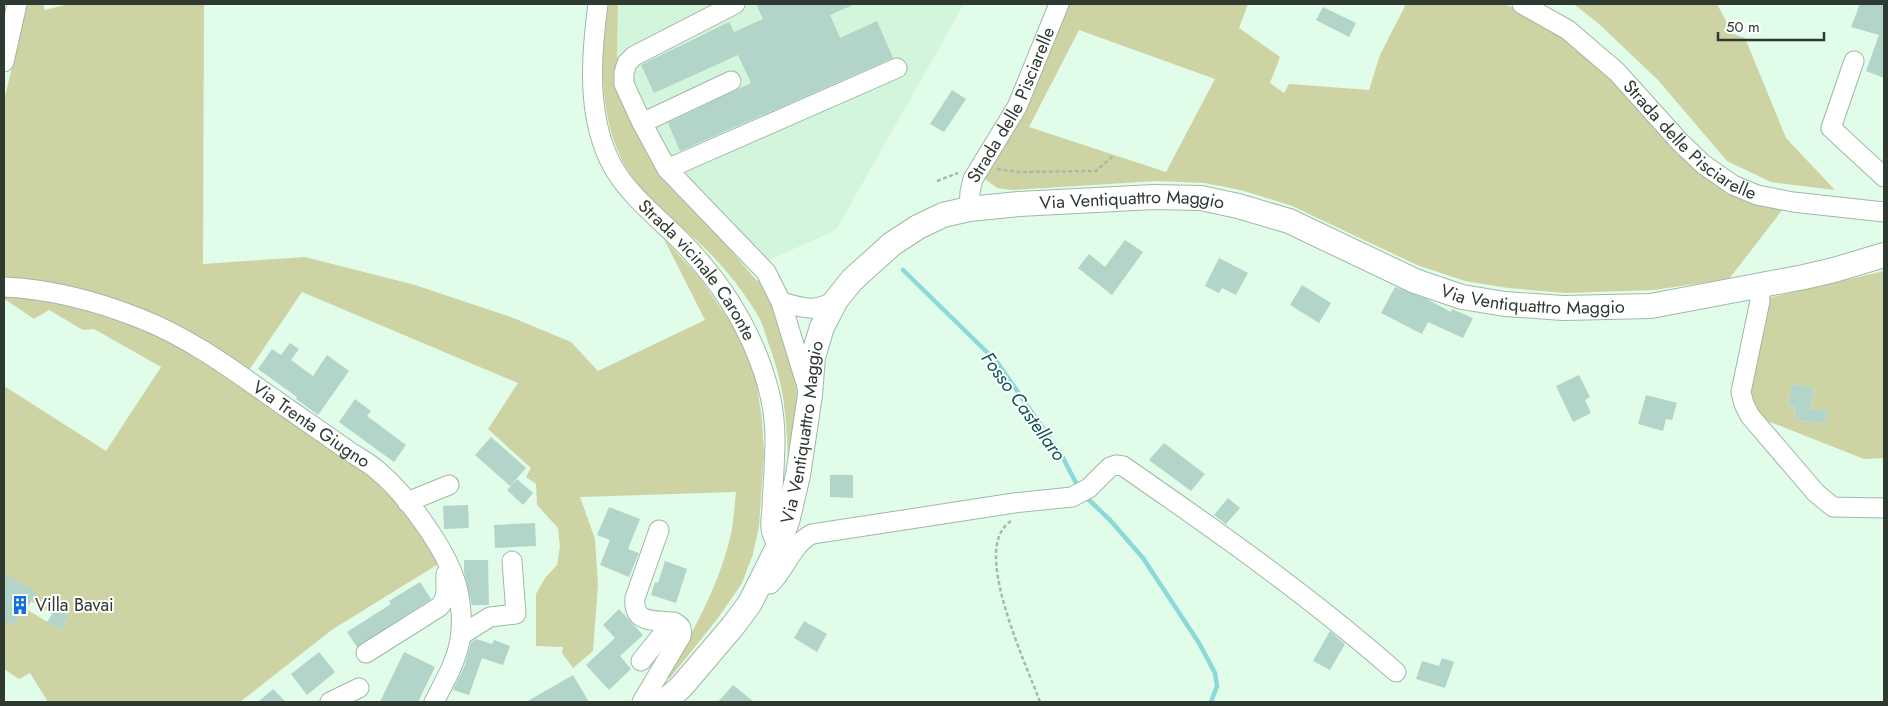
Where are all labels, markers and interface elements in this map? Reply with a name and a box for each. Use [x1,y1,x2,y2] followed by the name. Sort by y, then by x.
[1718,10,1824,42] scale bar
[1726,16,1760,38] text: 50 m
[961,23,1061,188] street label: Strada delle Pisciarelle
[1617,74,1760,206] street label: Strada delle Pisciarelle
[1039,184,1227,216] street label: Via Ventiquattro Maggio
[632,193,762,345] street label: Strada vicinale Caronte
[1437,278,1625,321] street label: Via Ventiquattro Maggio
[774,337,830,526] street label: Via Ventiquattro Maggio
[975,346,1072,466] water label: Fosso Castellaro
[247,374,375,474] street label: Via Trenta Giugno
[35,592,114,618] place label: Villa Bavai
[9,594,31,616] building icon: Villa Bavai

